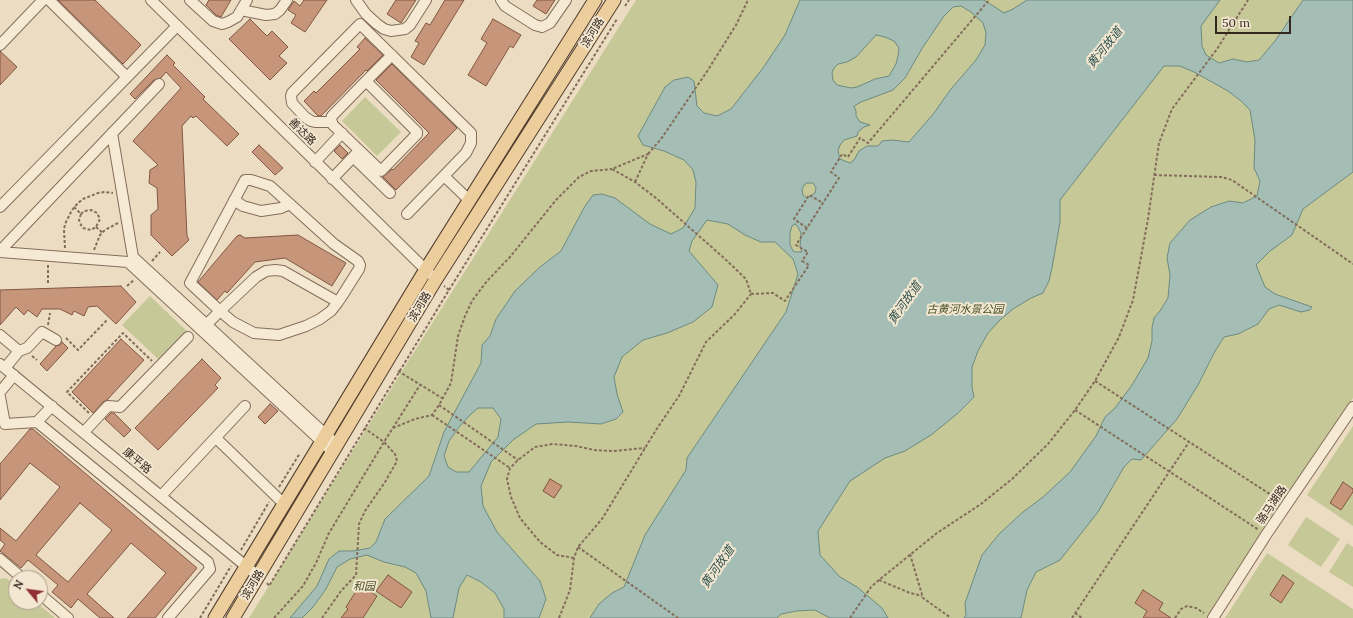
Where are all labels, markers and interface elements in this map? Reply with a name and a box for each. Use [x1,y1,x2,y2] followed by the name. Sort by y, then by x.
[1217,8,1293,34] scale bar
[1222,15,1250,30] text: 50 m
[579,16,607,50] street label: 滨河路
[1084,25,1126,71] water label: 黄河故道
[286,116,318,148] street label: 善达路
[885,279,925,327] water label: 黄河故道
[406,289,434,325] street label: 滨河路
[927,303,1003,317] park label: 古黄河水景公园
[120,445,154,477] street label: 康平路
[1254,483,1290,527] street label: 骆马湖路
[698,543,738,591] water label: 黄河故道
[239,567,267,603] street label: 滨河路
[8,570,48,610] north arrow
[10,578,27,592] text: N
[353,580,375,594] park label: 和园

